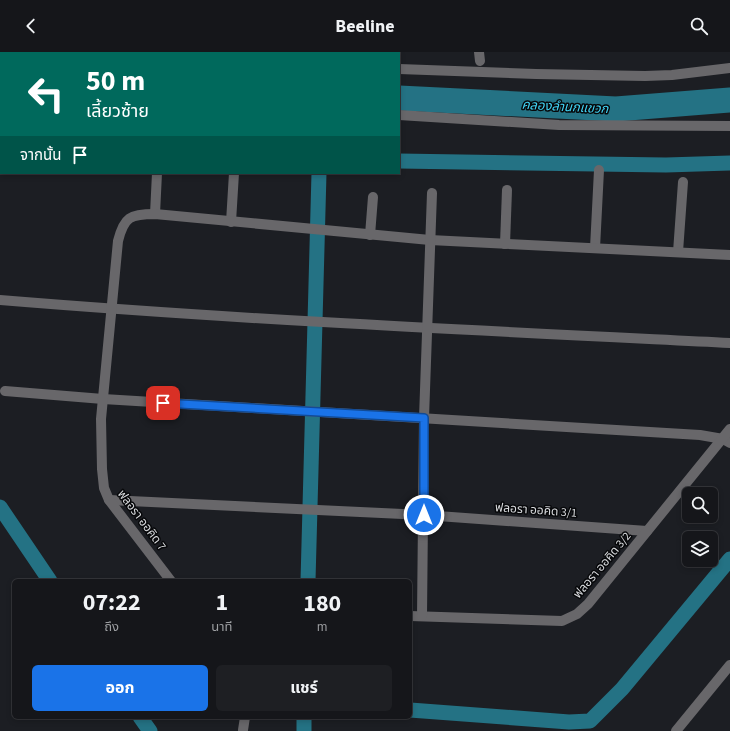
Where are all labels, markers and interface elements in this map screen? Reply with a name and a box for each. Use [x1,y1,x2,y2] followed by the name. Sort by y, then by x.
[335,14,395,39] text: Beeline
[20,15,42,37] icon: back
[688,15,710,37] icon: search
[86,61,145,101] text: 50 m
[20,68,72,120] icon: left
[521,96,610,118] water label: คลองลำนกแขวก
[86,99,149,124] text: เลี้ยวซ้าย
[69,144,91,166] icon: arrive
[20,145,61,166] text: จากนั้น
[146,386,180,420] pin
[152,392,174,414] icon: arrive
[113,486,170,554] street label: ฟลอรา ออคิด 7
[682,487,718,567] map controls
[682,487,718,523] button: search
[403,494,445,536] position arrow
[494,499,578,522] street label: ฟลอรา ออคิด 3/1
[569,528,635,602] street label: ฟลอรา ออคิด 3/2
[682,531,718,567] button: layers
[83,585,141,620] text: 07:22
[216,585,228,620] text: 1
[303,586,341,621] text: 180
[104,618,119,636] text: ถึง
[211,618,233,636] text: นาที
[317,618,328,636] text: m
[32,665,208,711] button: ออก
[216,665,392,711] button: แชร์

